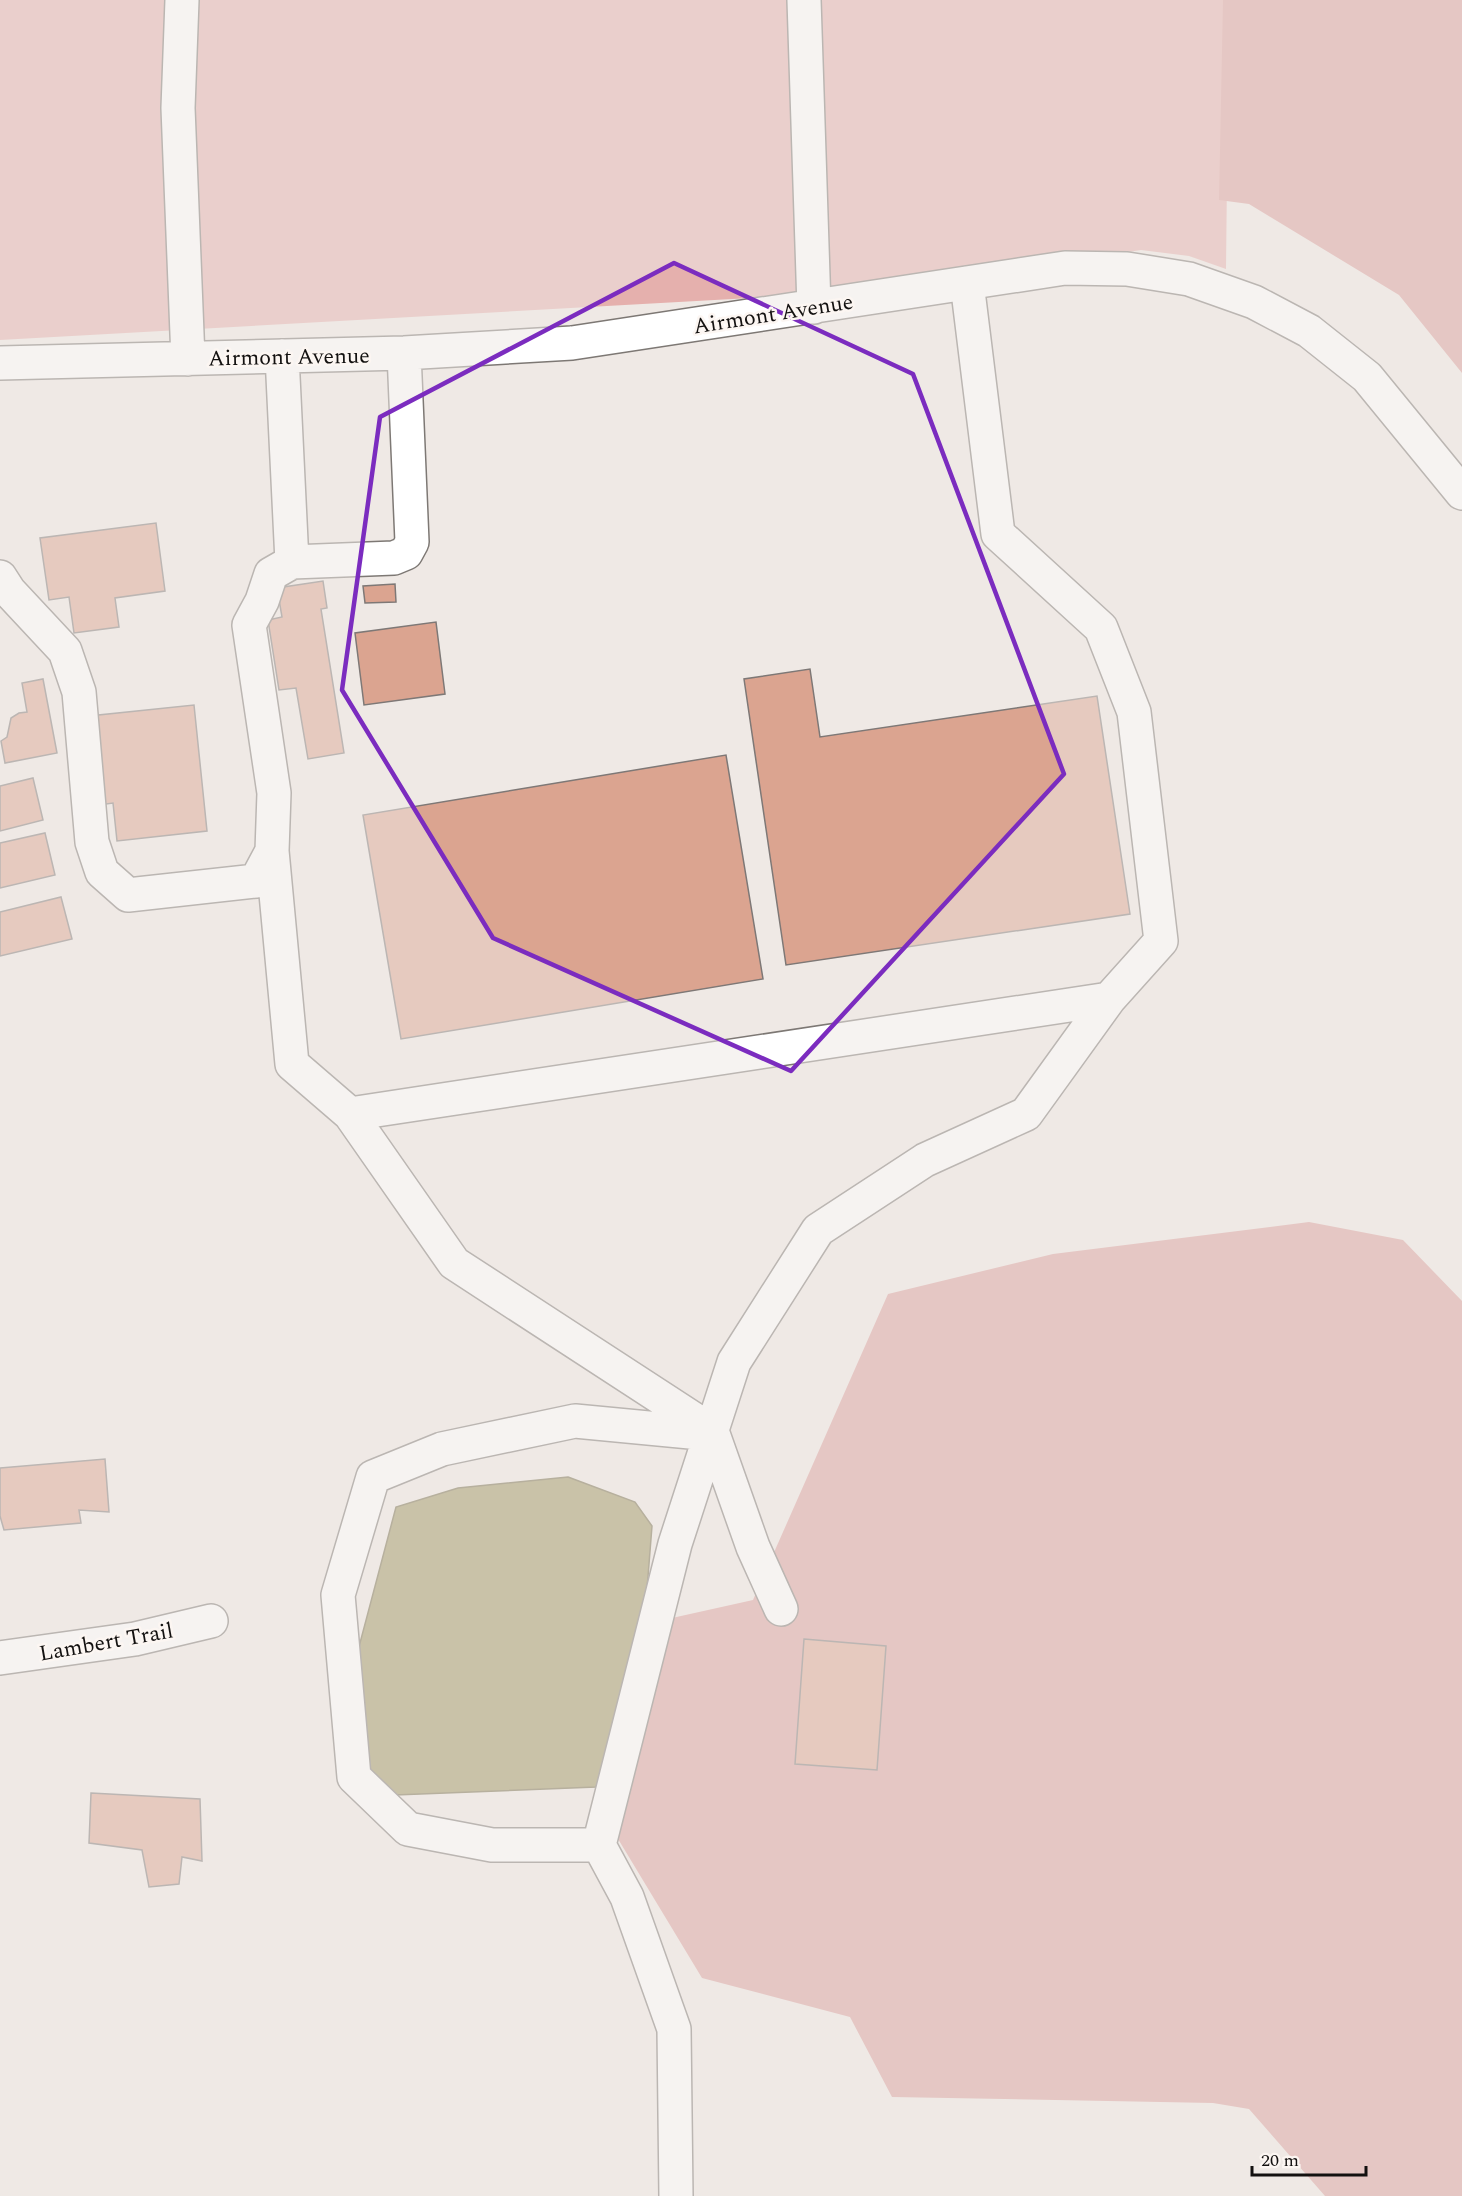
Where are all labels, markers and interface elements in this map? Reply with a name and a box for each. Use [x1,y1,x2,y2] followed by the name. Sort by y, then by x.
[691,286,856,343] street label: Airmont Avenue
[208,340,370,375] street label: Airmont Avenue
[37,1614,176,1671] street label: Lambert Trail
[1252,2139,1366,2177] scale bar
[1261,2147,1299,2174] text: 20 m

